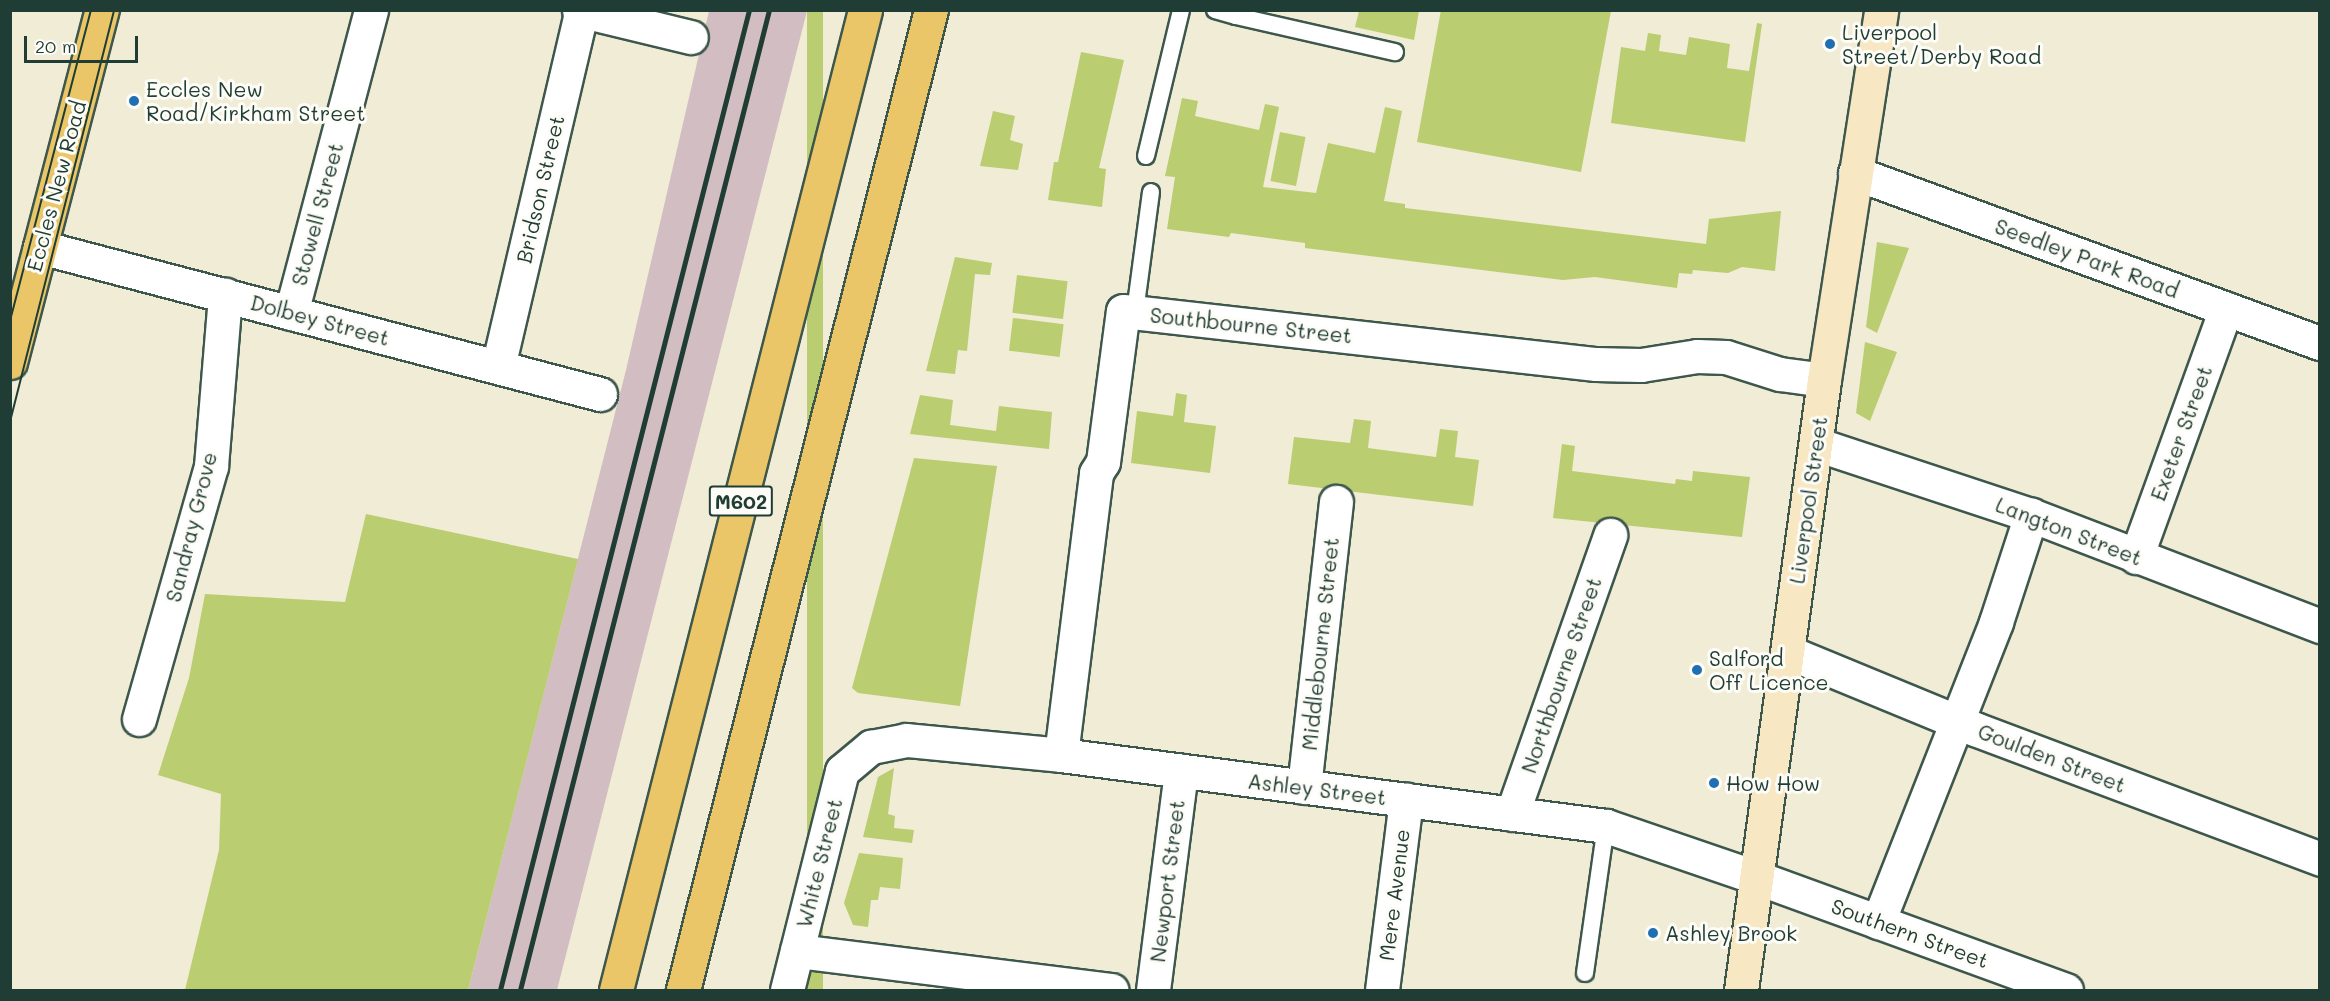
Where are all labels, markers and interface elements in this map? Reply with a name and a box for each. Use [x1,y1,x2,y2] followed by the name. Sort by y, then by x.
[1842,19,2041,69] place label: Liverpool Street/Derby Road
[27,24,141,62] scale bar
[35,34,76,58] text: 20 m
[1823,37,1837,51] marker: Liverpool Street/Derby Road
[146,76,365,126] place label: Eccles New Road/Kirkham Street
[127,94,141,108] marker: Eccles New Road/Kirkham Street
[21,98,91,274] street label: Eccles New Road
[511,113,569,265] street label: Bridson Street
[286,140,348,288] street label: Stowell Street
[1992,213,2182,303] street label: Seedley Park Road
[248,289,392,351] street label: Dolbey Street
[1149,302,1353,348] street label: Southbourne Street
[2145,362,2217,504] street label: Exeter Street
[1784,415,1832,585] street label: Liverpool Street
[160,449,222,605] street label: Sandray Grove
[708,484,774,518] road number: M602
[1992,491,2146,571] street label: Langton Street
[1296,536,1344,752] street label: Middlebourne Street
[1516,574,1606,776] street label: Northbourne Street
[1709,645,1828,695] place label: Salford Off Licence
[1690,663,1704,677] marker: Salford Off Licence
[1975,718,2129,798] street label: Goulden Street
[1246,768,1388,810] street label: Ashley Street
[1726,770,1820,796] place label: How How
[1707,776,1721,790] marker: How How
[791,796,847,930] street label: White Street
[1145,798,1189,964] street label: Newport Street
[1373,828,1415,962] street label: Mere Avenue
[1828,893,1992,973] street label: Southern Street
[1665,920,1797,946] place label: Ashley Brook
[1646,926,1660,940] marker: Ashley Brook

